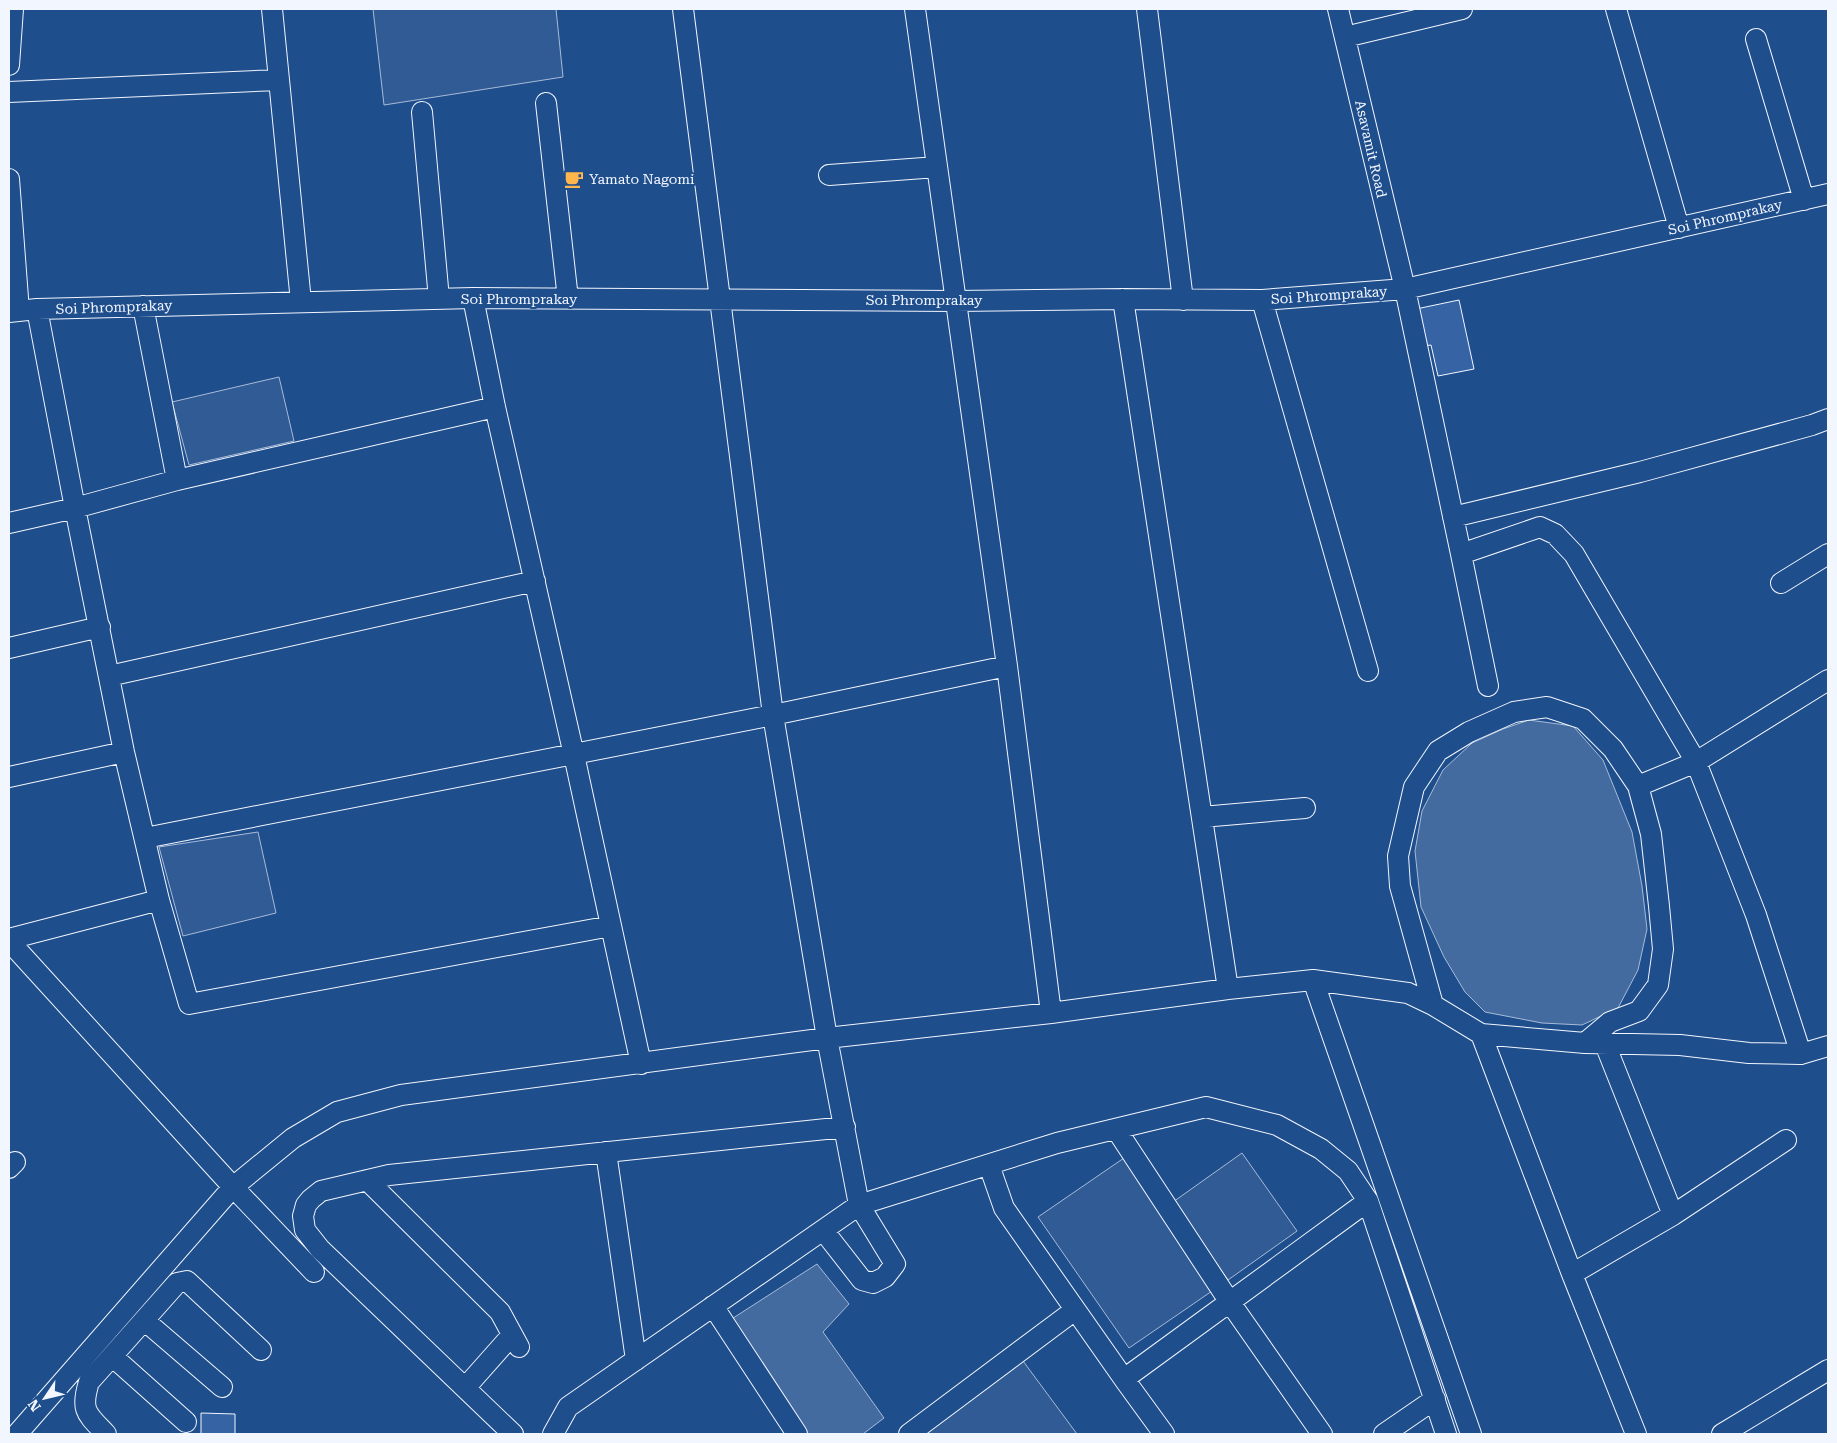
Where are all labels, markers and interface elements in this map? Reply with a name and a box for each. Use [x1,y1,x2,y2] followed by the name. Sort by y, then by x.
[1352,99,1390,199] street label: Asavamit Road
[563,168,585,190] cafe icon: Yamato Nagomi
[589,171,695,187] place label: Yamato Nagomi
[1666,196,1784,238] street label: Soi Phromprakay
[1270,283,1388,307] street label: Soi Phromprakay
[461,291,578,307] street label: Soi Phromprakay
[866,292,983,308] street label: Soi Phromprakay
[55,297,173,317] street label: Soi Phromprakay
[20,1373,70,1423] north arrow
[25,1396,44,1414] text: N

